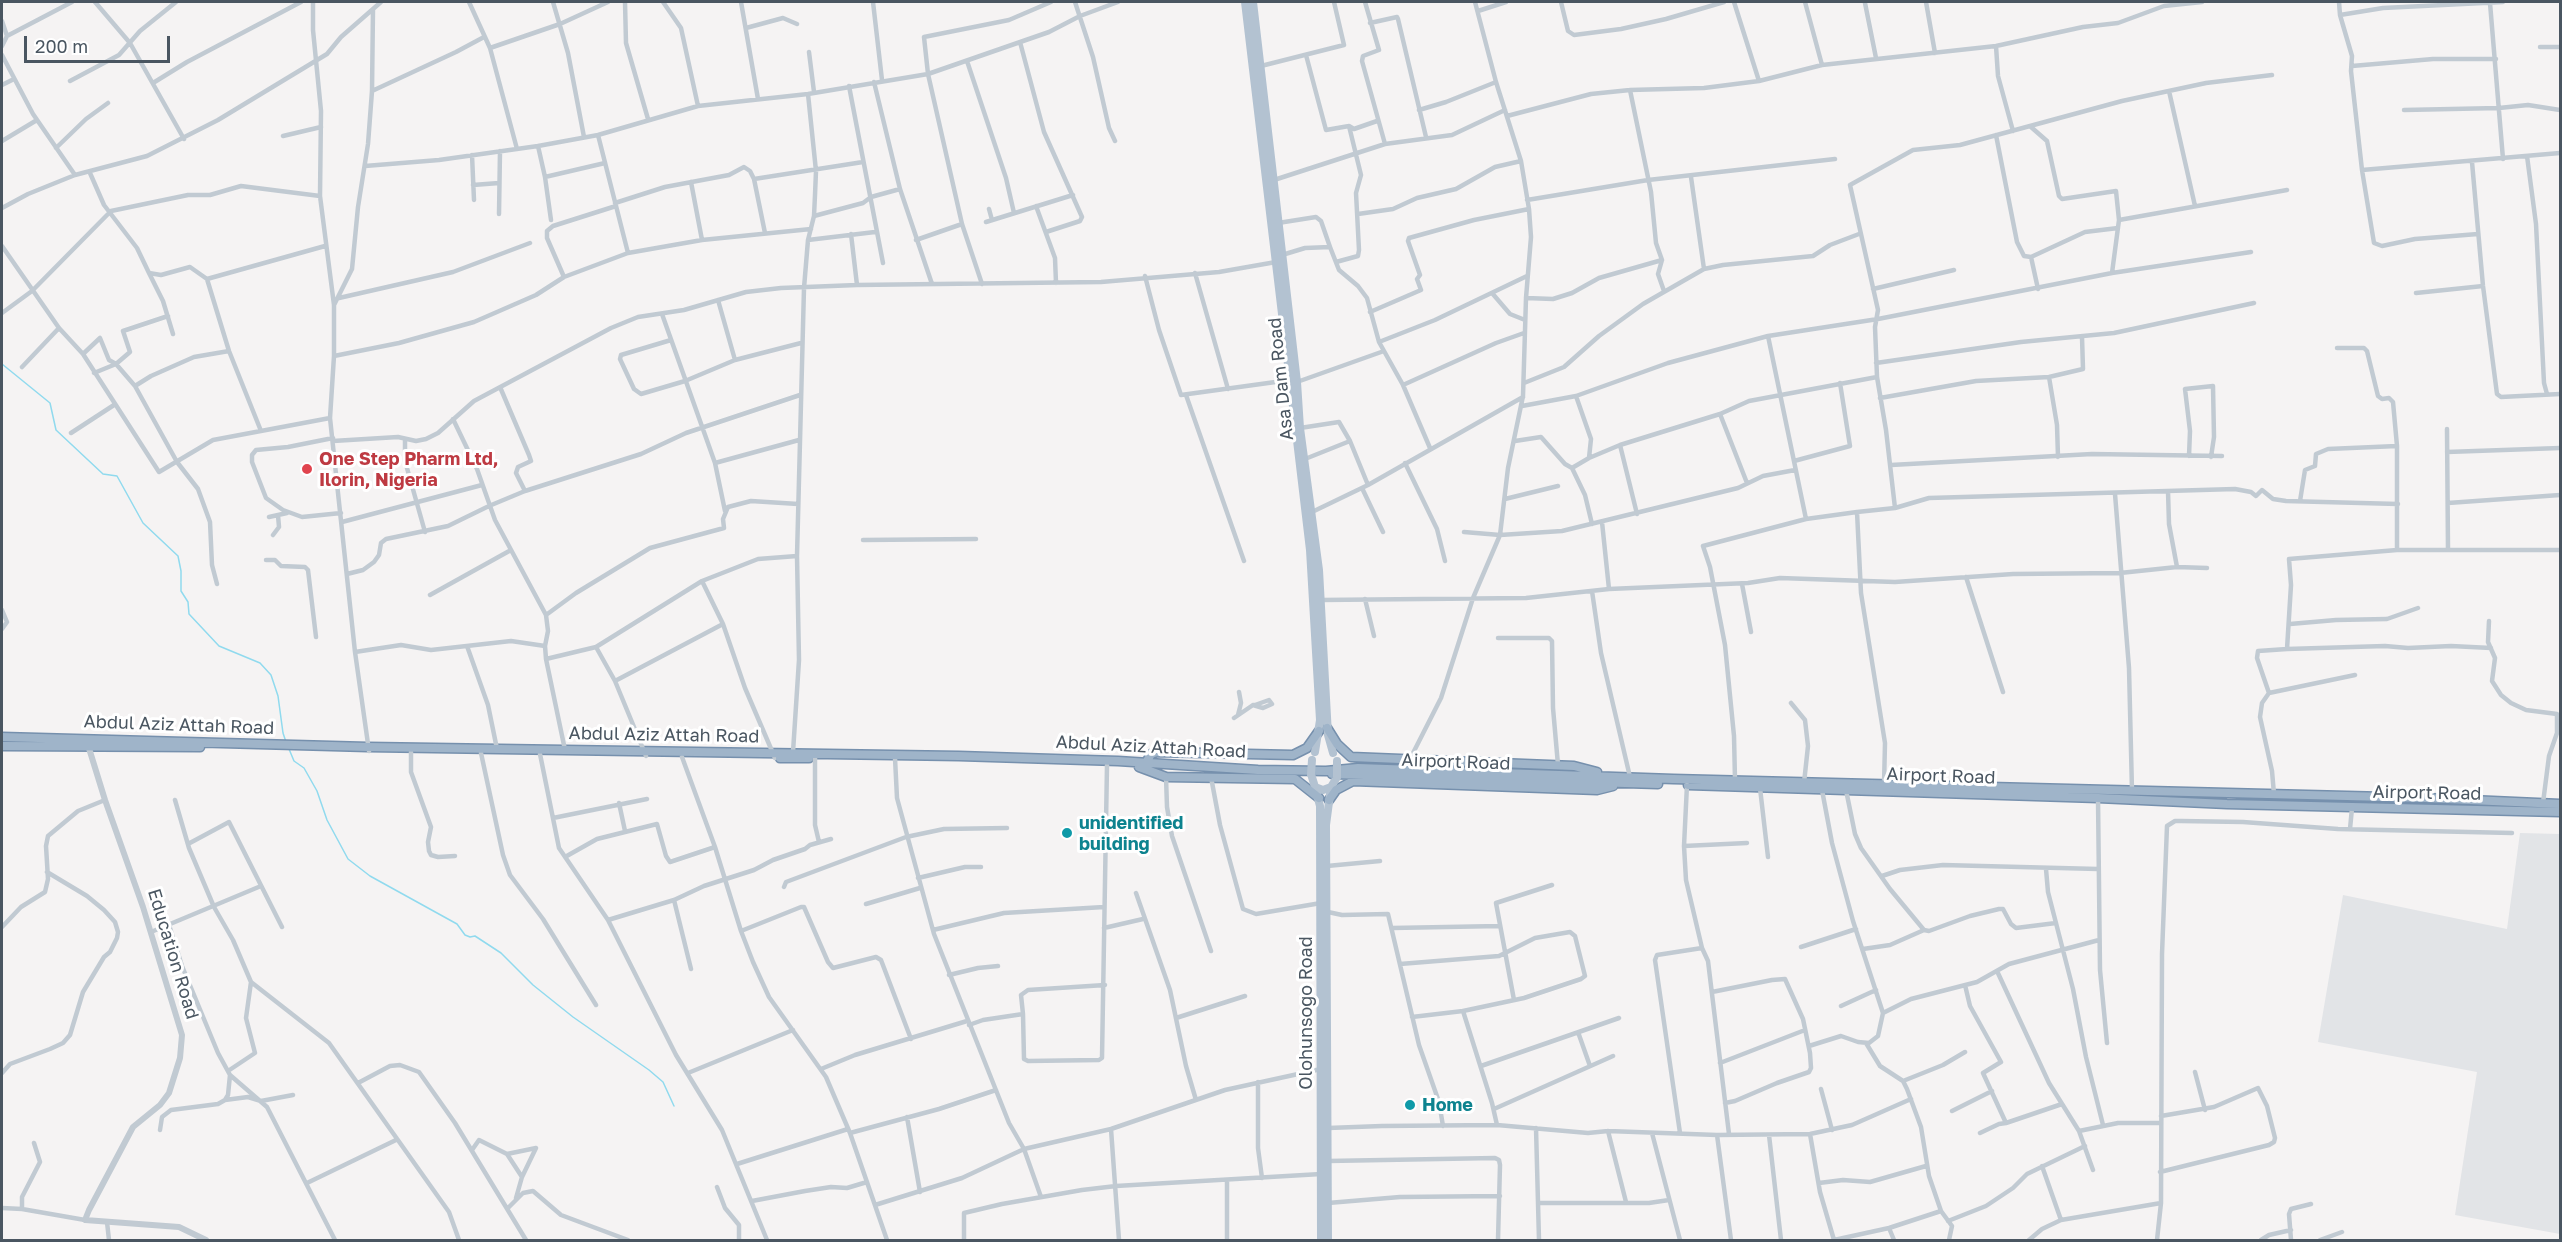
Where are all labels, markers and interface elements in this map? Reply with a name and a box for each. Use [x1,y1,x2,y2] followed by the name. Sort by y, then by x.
[27,24,172,62] scale bar
[35,35,88,57] text: 200 m
[1264,316,1298,442] street label: Asa Dam Road
[319,448,499,490] place label: One Step Pharm Ltd, Ilorin, Nigeria
[300,462,314,476] marker: One Step Pharm Ltd, Ilorin, Nigeria
[83,711,275,739] street label: Abdul Aziz Attah Road
[568,723,760,747] street label: Abdul Aziz Attah Road
[1055,731,1247,763] street label: Abdul Aziz Attah Road
[1401,749,1511,775] street label: Airport Road
[1886,763,1996,789] street label: Airport Road
[2372,781,2482,805] street label: Airport Road
[1079,812,1183,854] place label: unidentified building
[1060,826,1074,840] marker: unidentified building
[143,886,203,1022] street label: Education Road
[1295,936,1317,1090] street label: Olohunsogo Road
[1422,1094,1473,1116] place label: Home
[1403,1098,1417,1112] marker: Home

